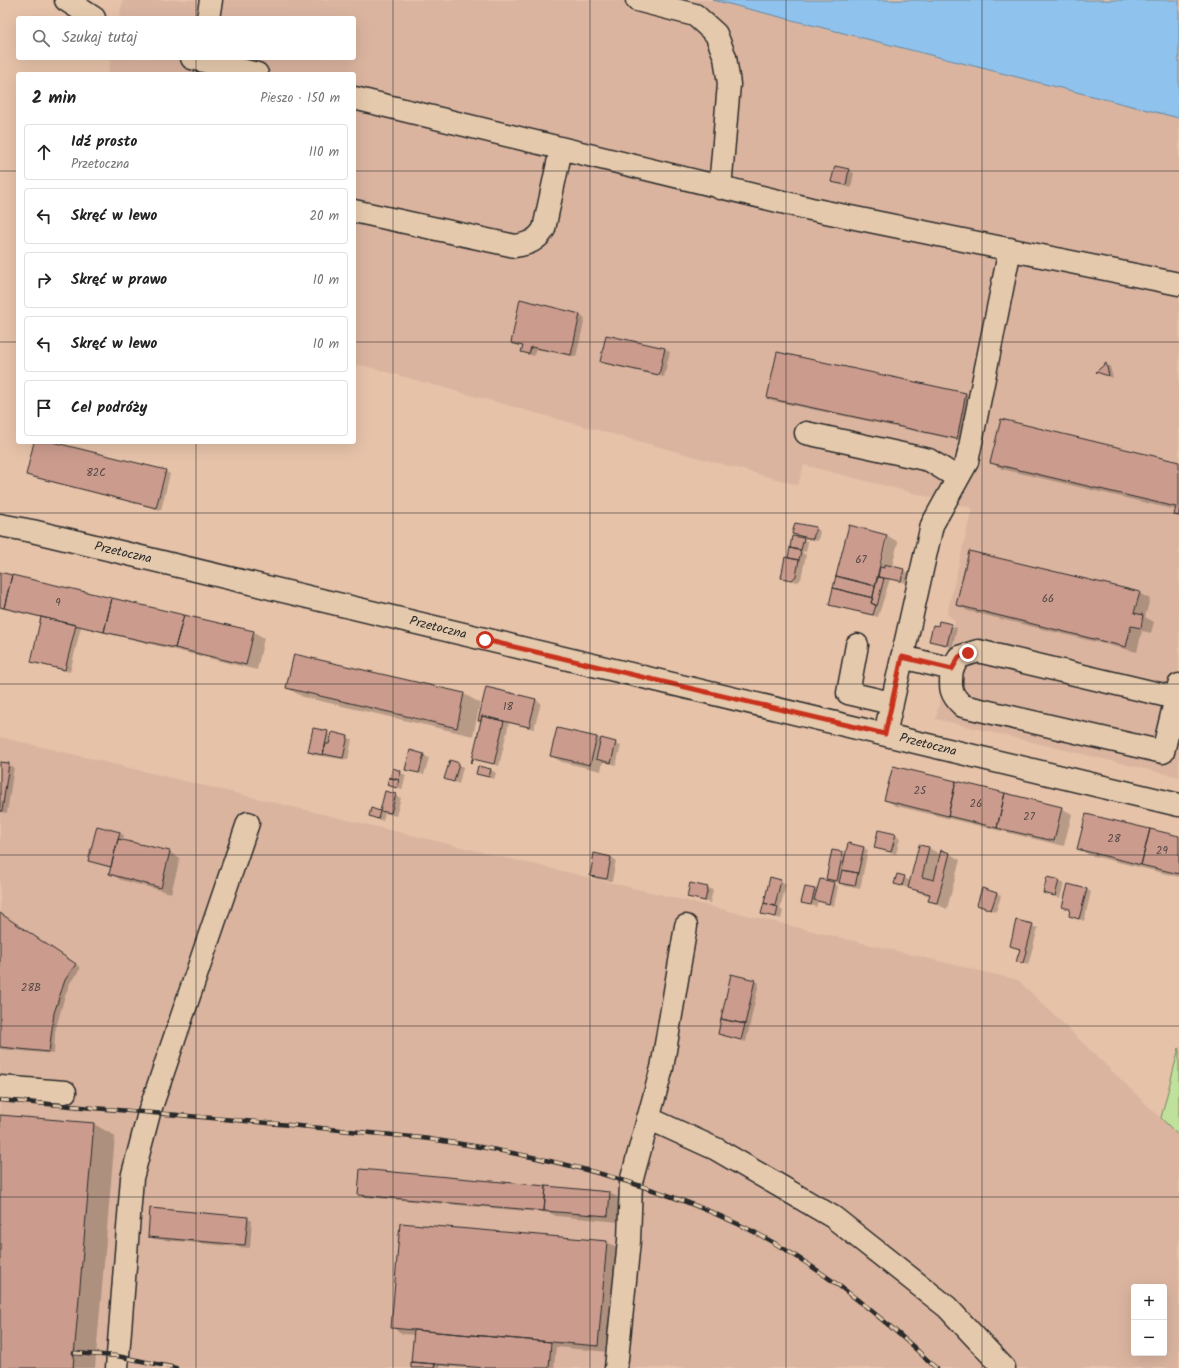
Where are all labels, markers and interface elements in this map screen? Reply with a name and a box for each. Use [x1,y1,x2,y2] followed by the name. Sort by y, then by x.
[16,16,356,60] search box
[62,26,137,50] text: Szukaj tutaj
[30,27,52,49] icon: search
[32,85,76,112] text: 2 min
[260,88,340,109] text: Pieszo · 150 m
[71,130,137,154] text: Idź prosto
[33,141,55,163] icon: ahead
[309,142,339,163] text: 110 m
[71,154,129,175] text: Przetoczna
[71,204,157,228] text: Skręć w lewo
[33,205,55,227] icon: left
[309,206,339,227] text: 20 m
[71,268,167,292] text: Skręć w prawo
[33,269,55,291] icon: right
[313,270,339,291] text: 10 m
[71,332,157,356] text: Skręć w lewo
[33,333,55,355] icon: left
[313,334,339,355] text: 10 m
[71,396,147,420] text: Cel podróży
[33,397,55,419] icon: arrive
[86,464,106,482] house number: 82C
[92,536,154,570] street label: Przetoczna
[855,551,868,569] house number: 67
[1042,590,1054,608] house number: 66
[55,594,61,612] house number: 9
[407,611,469,645] street label: Przetoczna
[476,631,494,649] route start
[959,644,977,662] route end
[503,698,513,716] house number: 18
[897,728,959,762] street label: Przetoczna
[914,782,927,800] house number: 25
[970,795,982,813] house number: 26
[1023,808,1036,826] house number: 27
[1107,830,1121,848] house number: 28
[1156,842,1169,860] house number: 29
[21,979,41,997] house number: 28B
[1131,1284,1167,1356] map controls
[1131,1284,1167,1320] button: +
[1131,1320,1167,1356] button: −

